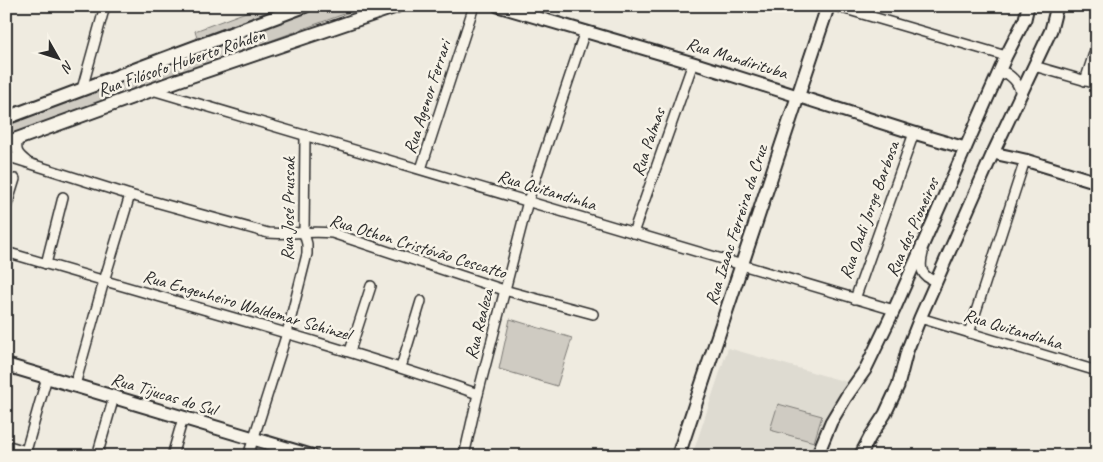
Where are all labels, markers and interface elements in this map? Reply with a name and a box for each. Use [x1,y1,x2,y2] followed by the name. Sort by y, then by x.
[94,23,268,101] street label: Rua Filósofo Huberto Rohden
[32,32,82,82] north arrow
[684,32,791,84] street label: Rua Mandirituba
[398,35,456,156] street label: Rua Agenor Ferrari
[57,57,77,76] text: N
[626,103,670,179] street label: Rua Palmas
[834,137,905,282] street label: Rua Oadi Jorge Barbosa
[700,140,773,308] street label: Rua Izaac Ferreira da Cruz
[276,156,300,261] street label: Rua José Prussak
[495,165,600,216] street label: Rua Quitandinha
[880,172,944,280] street label: Rua dos Pioneiros
[327,209,511,284] street label: Rua Othon Cristóvão Cescatto
[141,265,356,346] street label: Rua Engenheiro Waldemar Schinzel
[460,285,499,362] street label: Rua Realeza
[961,304,1066,355] street label: Rua Quitandinha
[109,368,222,421] street label: Rua Tijucas do Sul

